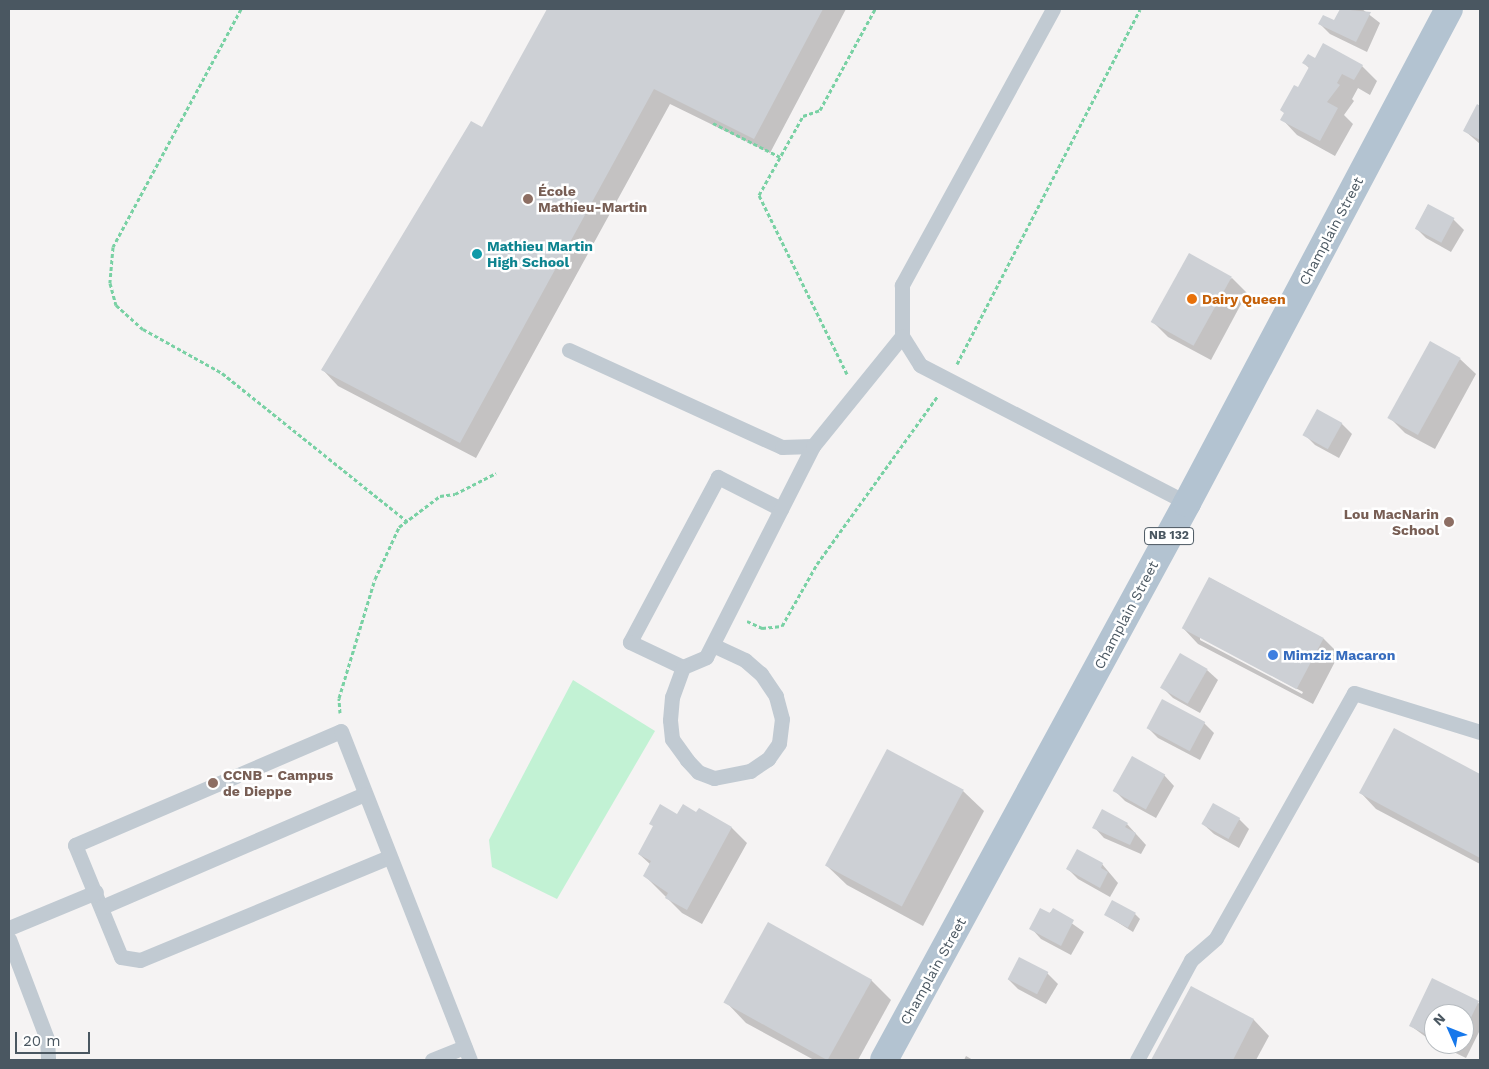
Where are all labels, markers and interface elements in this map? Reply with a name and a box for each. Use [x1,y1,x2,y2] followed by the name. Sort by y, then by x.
[1295,174,1367,288] street label: Champlain Street
[538,183,647,216] place label: École Mathieu-Martin
[522,193,534,205] marker: École Mathieu-Martin
[487,238,593,270] place label: Mathieu Martin High School
[471,248,483,260] marker: Mathieu Martin High School
[1202,291,1286,307] place label: Dairy Queen
[1186,293,1198,305] marker: Dairy Queen
[1344,506,1439,538] place label: Lou MacNarin School
[1443,516,1455,528] marker: Lou MacNarin School
[1144,526,1194,546] road number: NB 132
[1090,558,1162,672] street label: Champlain Street
[1283,647,1395,663] place label: Mimziz Macaron
[1267,649,1279,661] marker: Mimziz Macaron
[223,767,333,800] place label: CCNB - Campus de Dieppe
[207,777,219,789] marker: CCNB - Campus de Dieppe
[897,915,969,1027] street label: Champlain Street
[1424,1004,1474,1054] north arrow
[1430,1010,1448,1029] text: N
[18,1022,92,1054] scale bar
[23,1032,61,1050] text: 20 m

